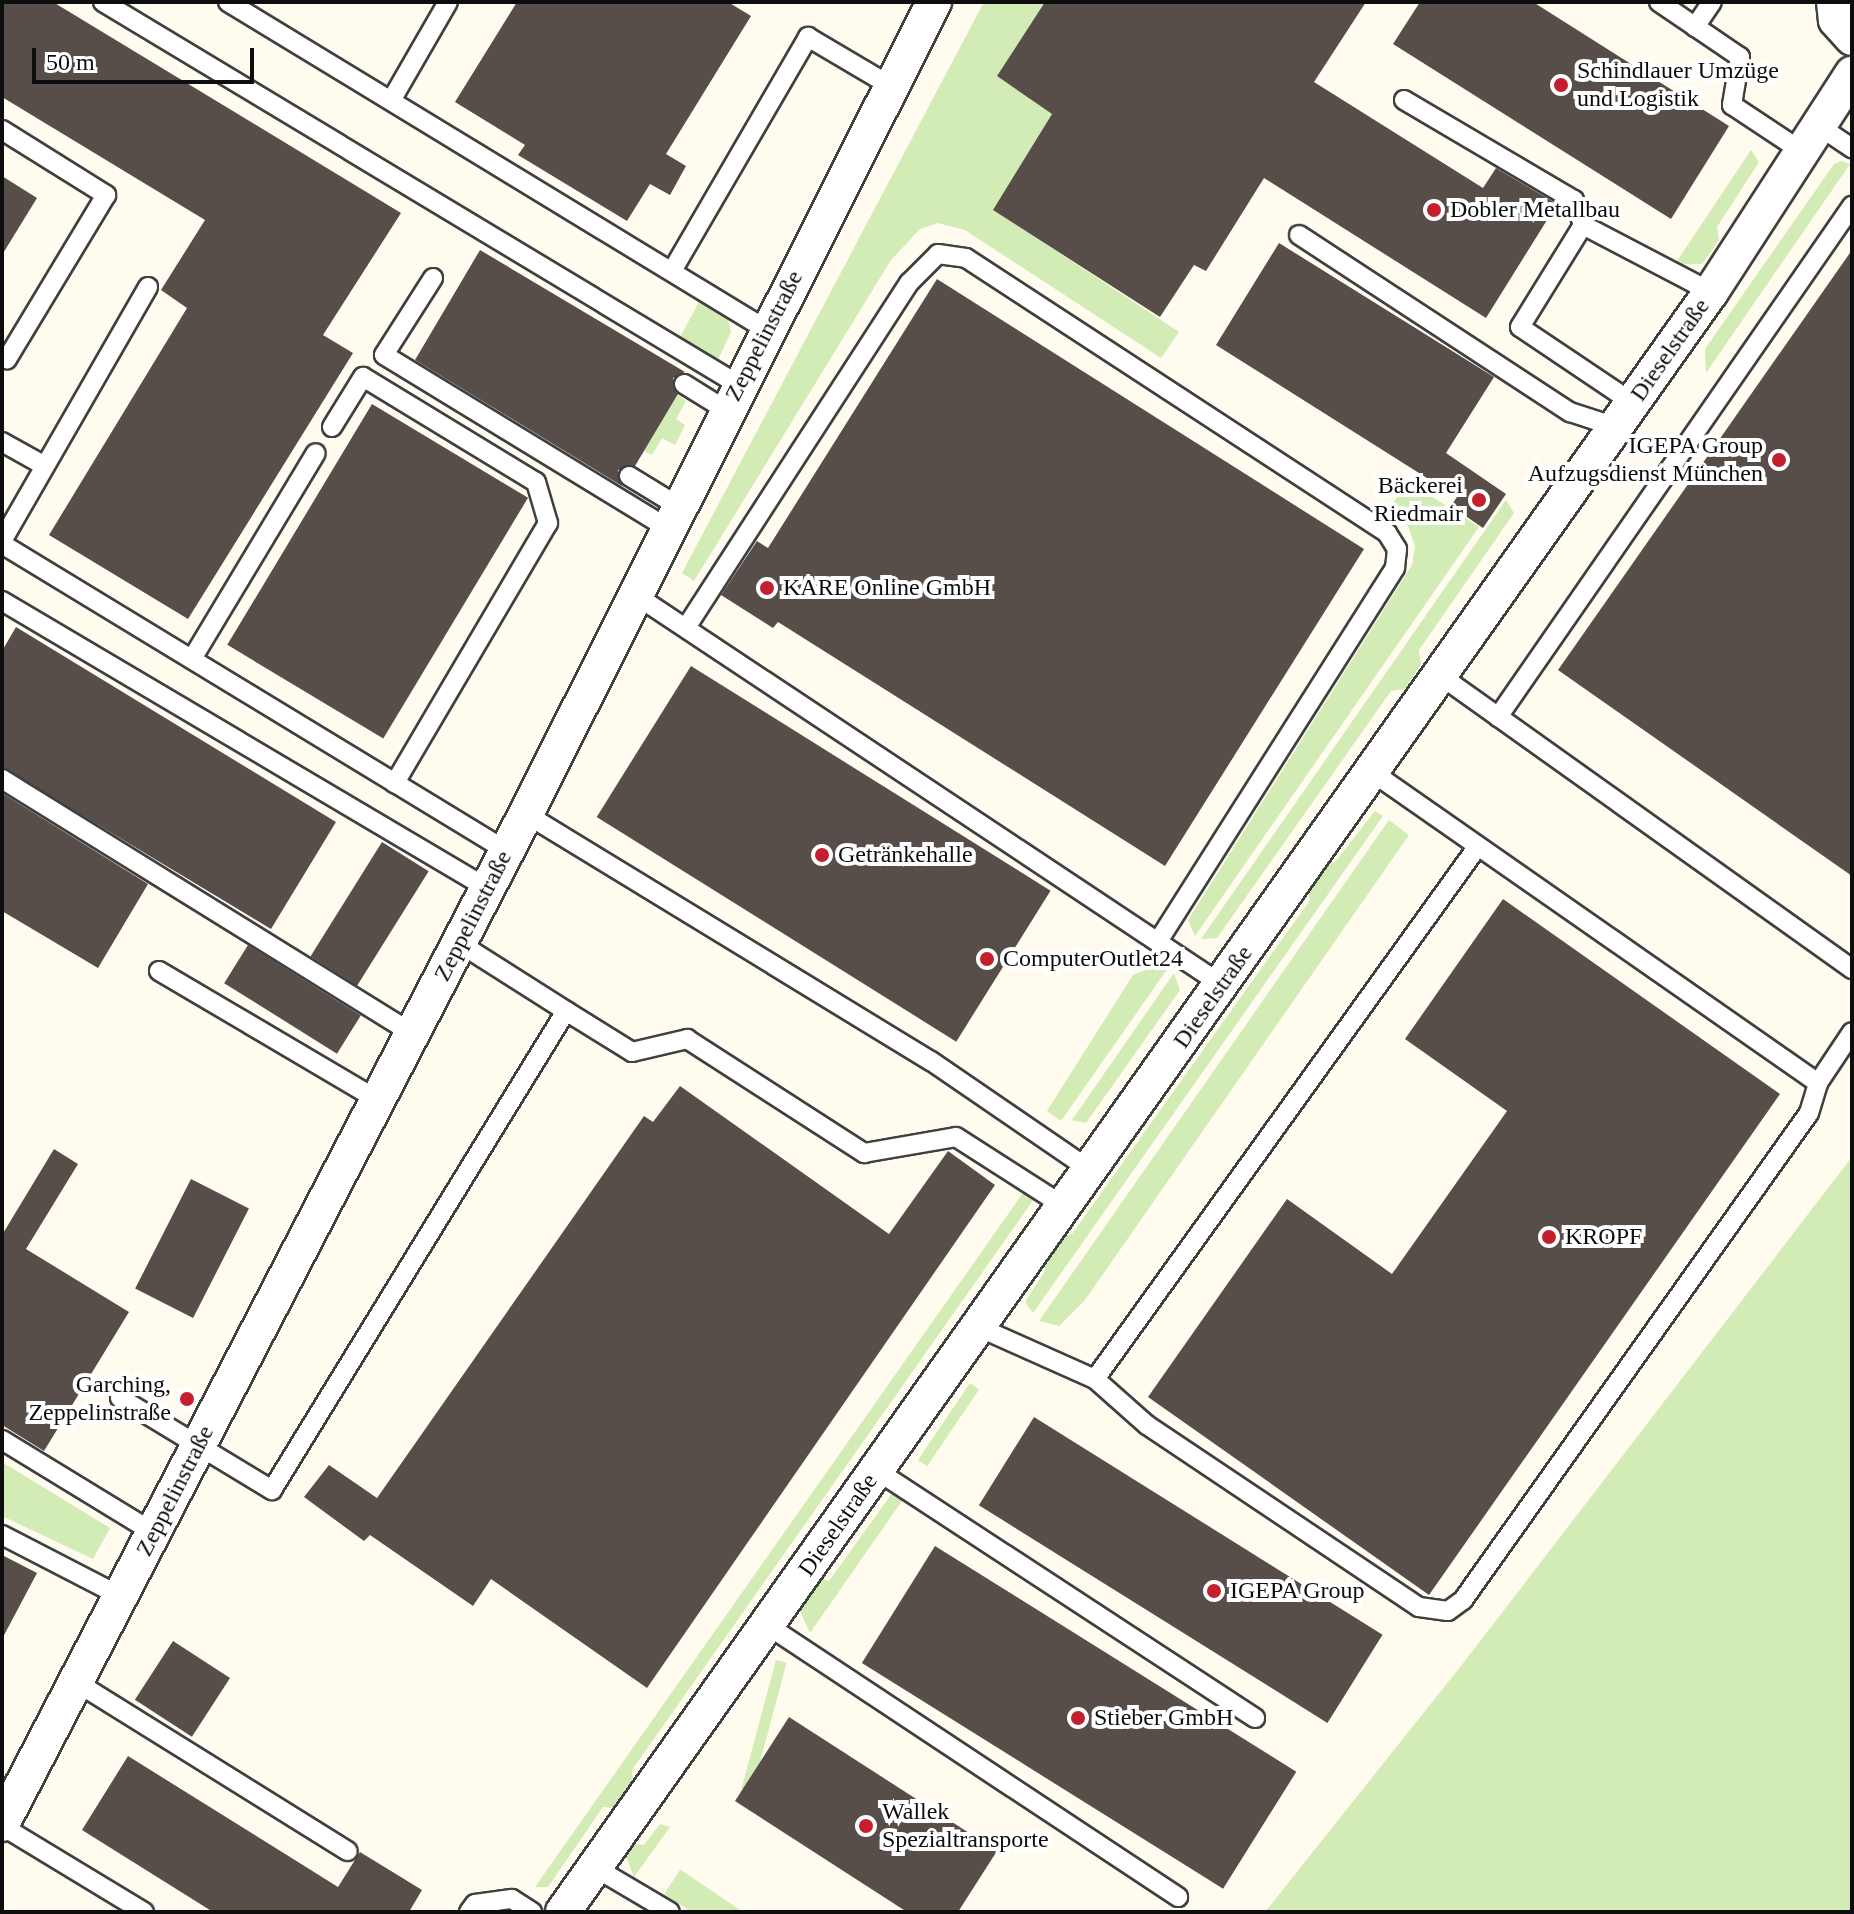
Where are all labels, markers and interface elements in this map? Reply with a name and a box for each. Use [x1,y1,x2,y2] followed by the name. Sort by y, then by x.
[36,32,258,82] scale bar
[46,49,95,75] text: 50 m
[1577,57,1779,113] place label: Schindlauer Umzüge und Logistik
[1552,76,1570,94] marker: Schindlauer Umzüge und Logistik
[1450,196,1620,224] place label: Dobler Metallbau
[1425,201,1443,219] marker: Dobler Metallbau
[719,266,809,406] street label: Zeppelinstraße
[1624,293,1716,407] street label: Dieselstraße
[1528,432,1763,488] place label: IGEPA Group Aufzugsdienst München
[1770,451,1788,469] marker: IGEPA Group Aufzugsdienst München
[1374,472,1463,528] place label: Bäckerei Riedmair
[1470,491,1488,509] marker: Bäckerei Riedmair
[783,574,991,602] place label: KARE Online GmbH
[758,579,776,597] marker: KARE Online GmbH
[838,841,973,869] place label: Getränkehalle
[428,846,518,986] street label: Zeppelinstraße
[813,846,831,864] marker: Getränkehalle
[1167,940,1259,1054] street label: Dieselstraße
[1003,945,1183,973] place label: ComputerOutlet24
[978,950,996,968] marker: ComputerOutlet24
[1565,1223,1642,1251] place label: KROPF
[1540,1228,1558,1246] marker: KROPF
[28,1371,171,1427] place label: Garching, Zeppelinstraße
[178,1390,196,1408] marker: Garching, Zeppelinstraße
[130,1421,220,1561] street label: Zeppelinstraße
[792,1468,884,1582] street label: Dieselstraße
[1230,1577,1366,1605] place label: IGEPA Group
[1205,1582,1223,1600] marker: IGEPA Group
[1094,1704,1233,1732] place label: Stieber GmbH
[1069,1709,1087,1727] marker: Stieber GmbH
[882,1798,1049,1854] place label: Wallek Spezialtransporte
[857,1817,875,1835] marker: Wallek Spezialtransporte

